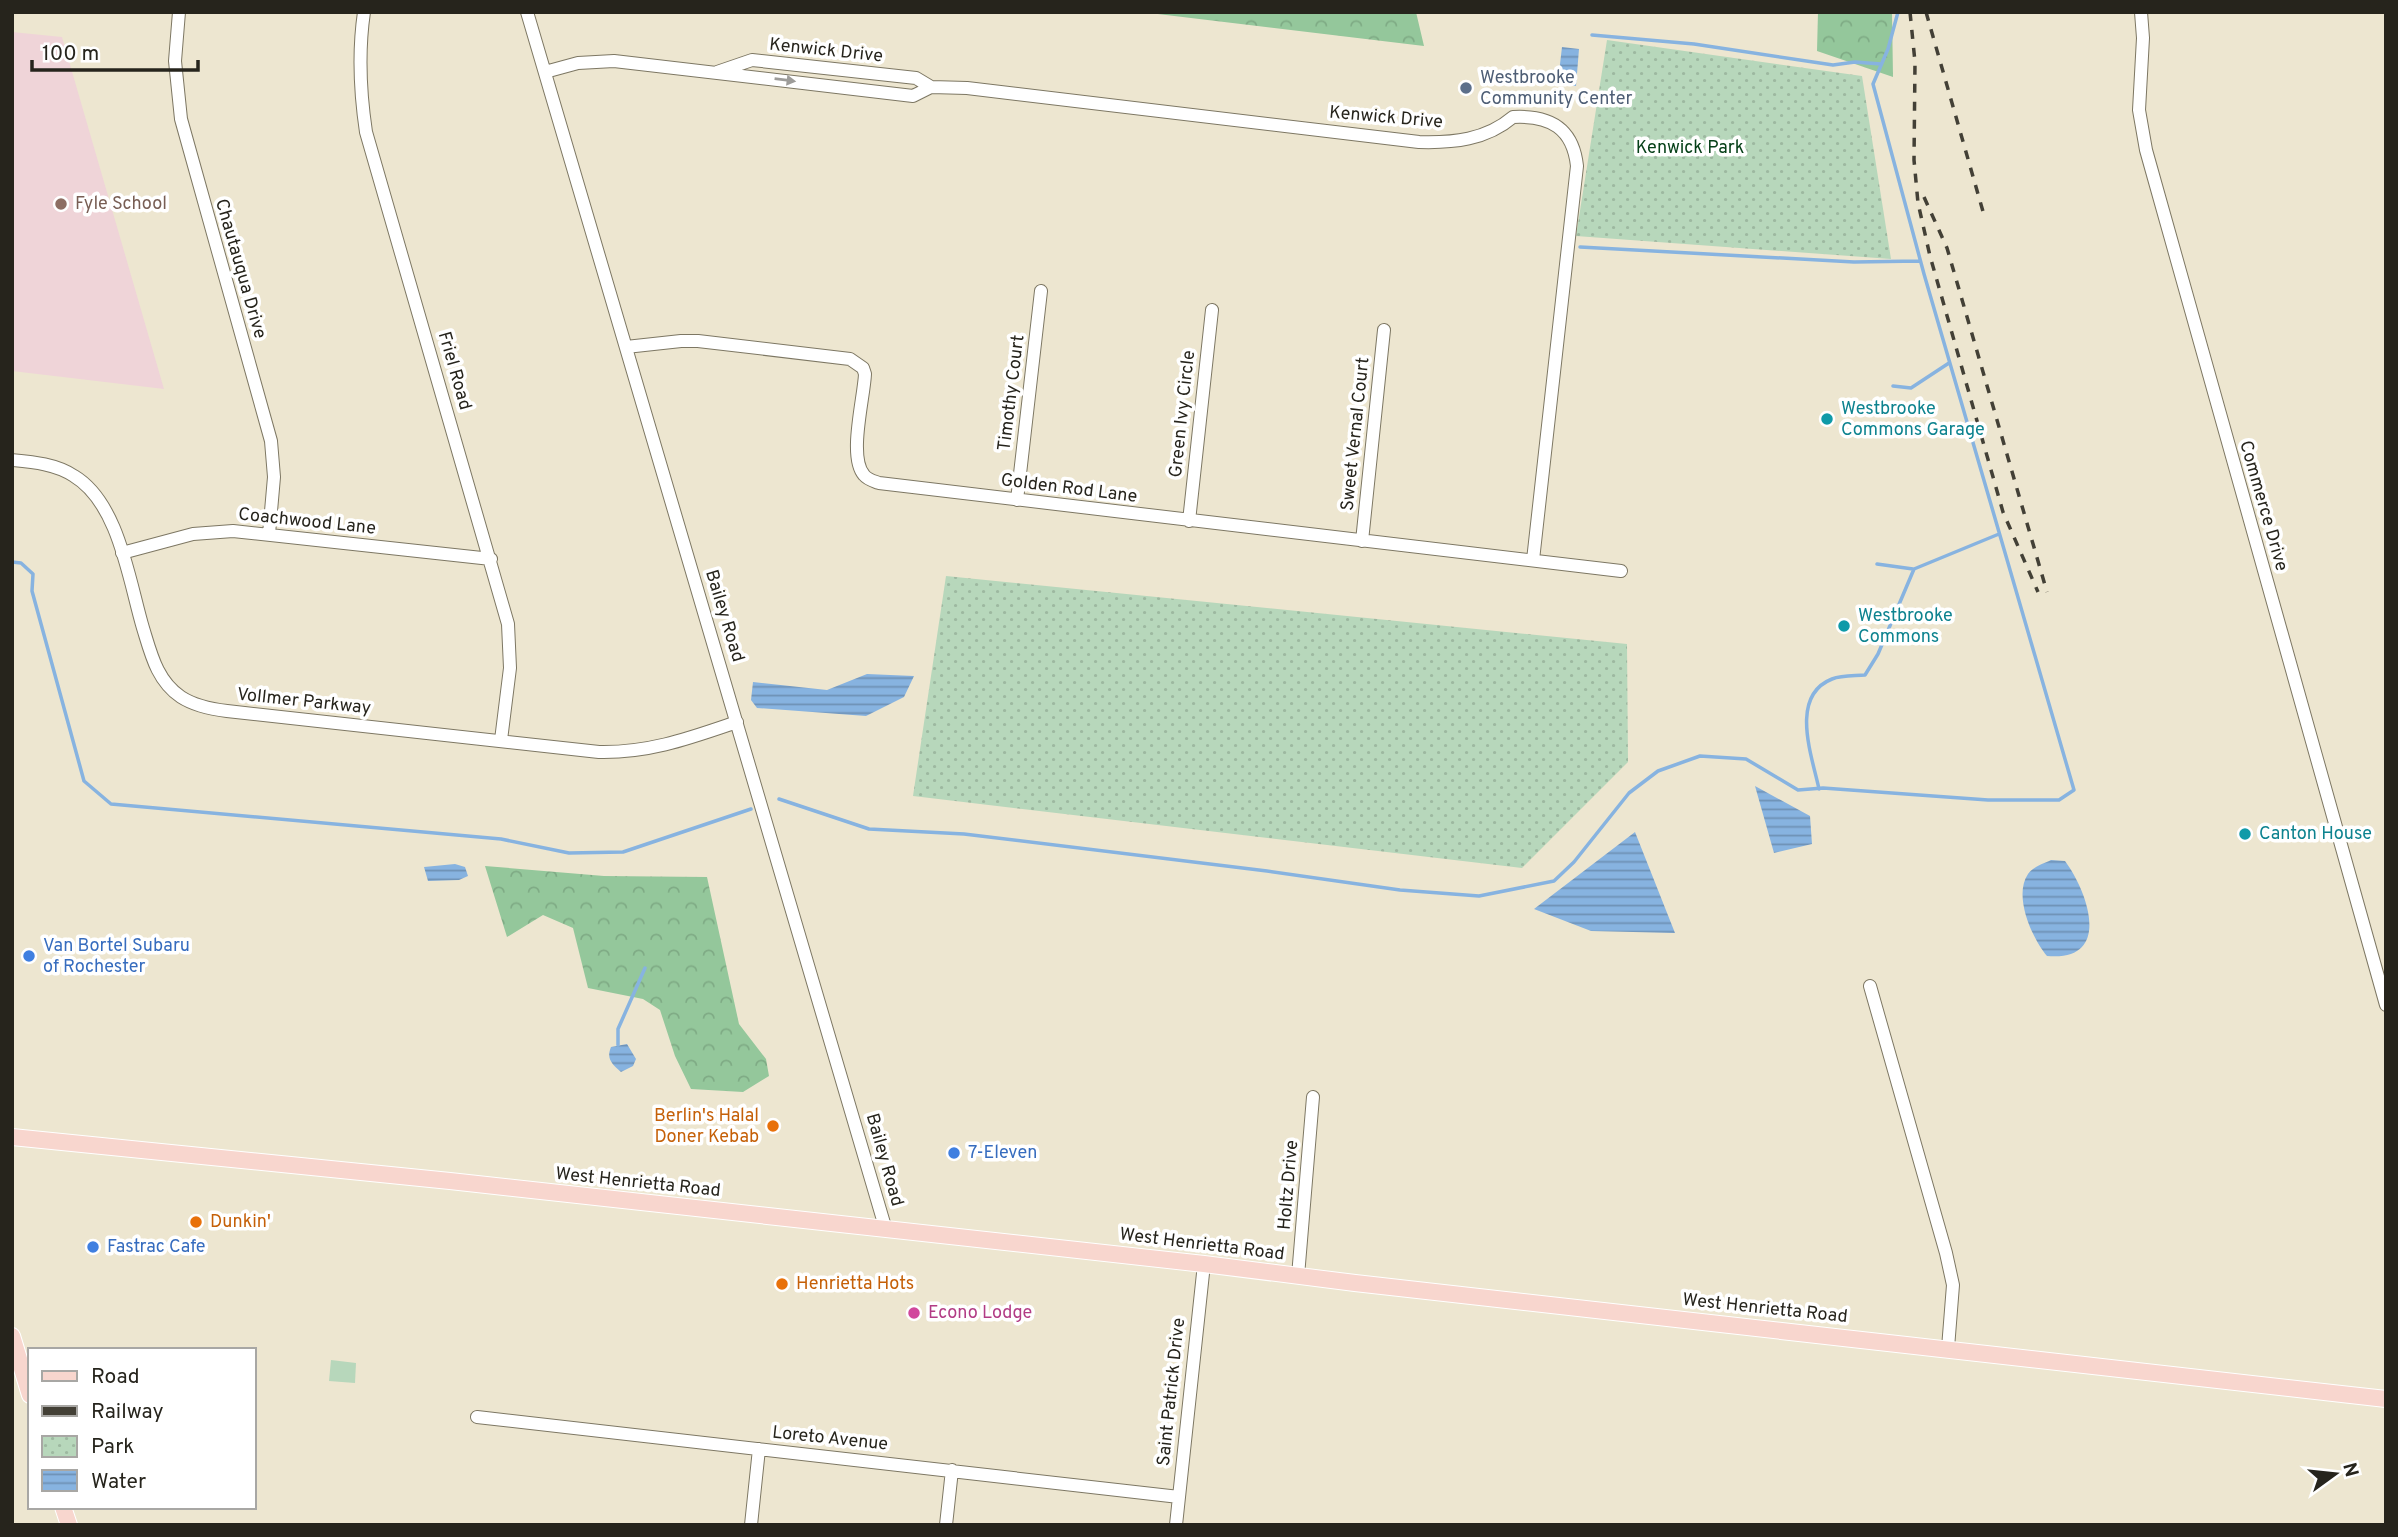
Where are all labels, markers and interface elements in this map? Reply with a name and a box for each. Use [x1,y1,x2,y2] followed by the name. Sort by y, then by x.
[32,28,198,72] scale bar
[768,34,884,68] street label: Kenwick Drive
[42,41,99,68] text: 100 m
[1480,67,1633,111] place label: Westbrooke Community Center
[774,75,796,86] one-way arrow
[1458,80,1474,96] marker: Westbrooke Community Center
[1328,102,1444,134] street label: Kenwick Drive
[1636,137,1744,160] park label: Kenwick Park
[75,193,167,216] place label: Fyle School
[53,196,69,212] marker: Fyle School
[209,196,271,342] street label: Chautauqua Drive
[432,329,476,413] street label: Friel Road
[993,334,1031,452] street label: Timothy Court
[1165,349,1201,479] street label: Green Ivy Circle
[1337,356,1375,512] street label: Sweet Vernal Court
[1841,398,1985,442] place label: Westbrooke Commons Garage
[1819,411,1835,427] marker: Westbrooke Commons Garage
[2233,438,2293,574] street label: Commerce Drive
[999,469,1139,509] street label: Golden Rod Lane
[237,503,377,541] street label: Coachwood Lane
[699,567,749,665] street label: Bailey Road
[1858,605,1953,649] place label: Westbrooke Commons
[1836,618,1852,634] marker: Westbrooke Commons
[236,684,372,720] street label: Vollmer Parkway
[2259,823,2372,846] place label: Canton House
[2237,826,2253,842] marker: Canton House
[43,935,190,979] place label: Van Bortel Subaru of Rochester
[21,948,37,964] marker: Van Bortel Subaru of Rochester
[654,1105,759,1149] place label: Berlin's Halal Doner Kebab
[860,1111,908,1209] street label: Bailey Road
[765,1118,781,1134] marker: Berlin's Halal Doner Kebab
[1274,1139,1304,1231] street label: Holtz Drive
[968,1142,1037,1165] place label: 7-Eleven
[946,1145,962,1161] marker: 7-Eleven
[554,1163,722,1203] street label: West Henrietta Road
[210,1211,271,1234] place label: Dunkin'
[188,1214,204,1230] marker: Dunkin'
[1118,1223,1286,1267] street label: West Henrietta Road
[107,1236,205,1259] place label: Fastrac Cafe
[85,1239,101,1255] marker: Fastrac Cafe
[796,1273,914,1296] place label: Henrietta Hots
[774,1276,790,1292] marker: Henrietta Hots
[1681,1289,1849,1329] street label: West Henrietta Road
[928,1302,1032,1325] place label: Econo Lodge
[906,1305,922,1321] marker: Econo Lodge
[1153,1317,1191,1467] street label: Saint Patrick Drive
[28,1348,256,1509] legend
[91,1364,140,1391] text: Road
[91,1399,164,1426] text: Railway
[771,1421,889,1457] street label: Loreto Avenue
[91,1434,134,1461] text: Park
[2300,1439,2370,1509] north arrow
[2336,1460,2363,1480] text: N
[91,1469,146,1496] text: Water

